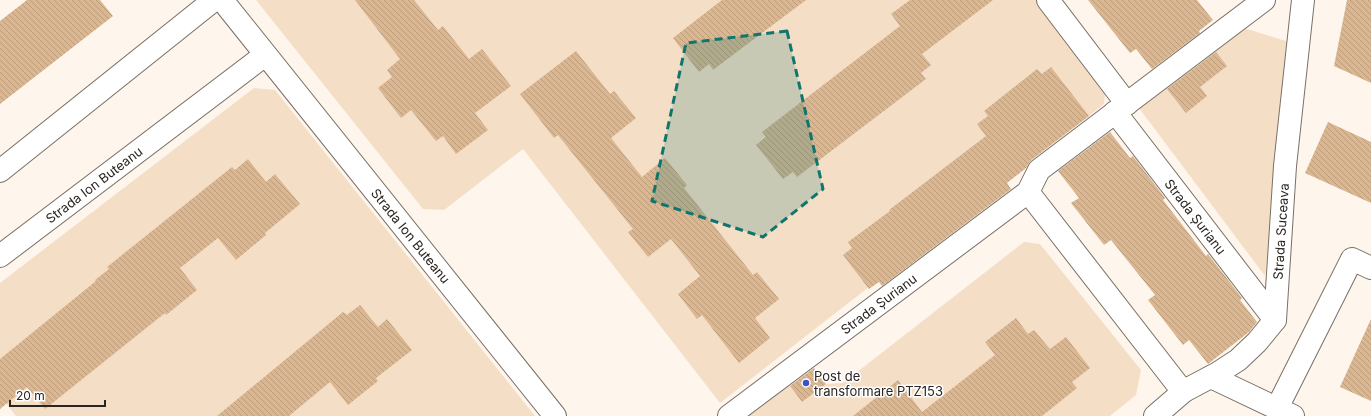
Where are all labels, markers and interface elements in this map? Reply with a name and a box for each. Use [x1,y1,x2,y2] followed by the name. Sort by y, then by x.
[43,143,146,226] street label: Strada Ion Buteanu
[1161,176,1229,257] street label: Strada Șurianu
[1270,183,1292,280] street label: Strada Suceava
[368,185,454,286] street label: Strada Ion Buteanu
[838,270,920,337] street label: Strada Șurianu
[814,368,943,399] place label: Post de transformare PTZ153
[801,378,811,388] marker: Post de transformare PTZ153
[10,382,105,408] scale bar
[16,388,45,403] text: 20 m

